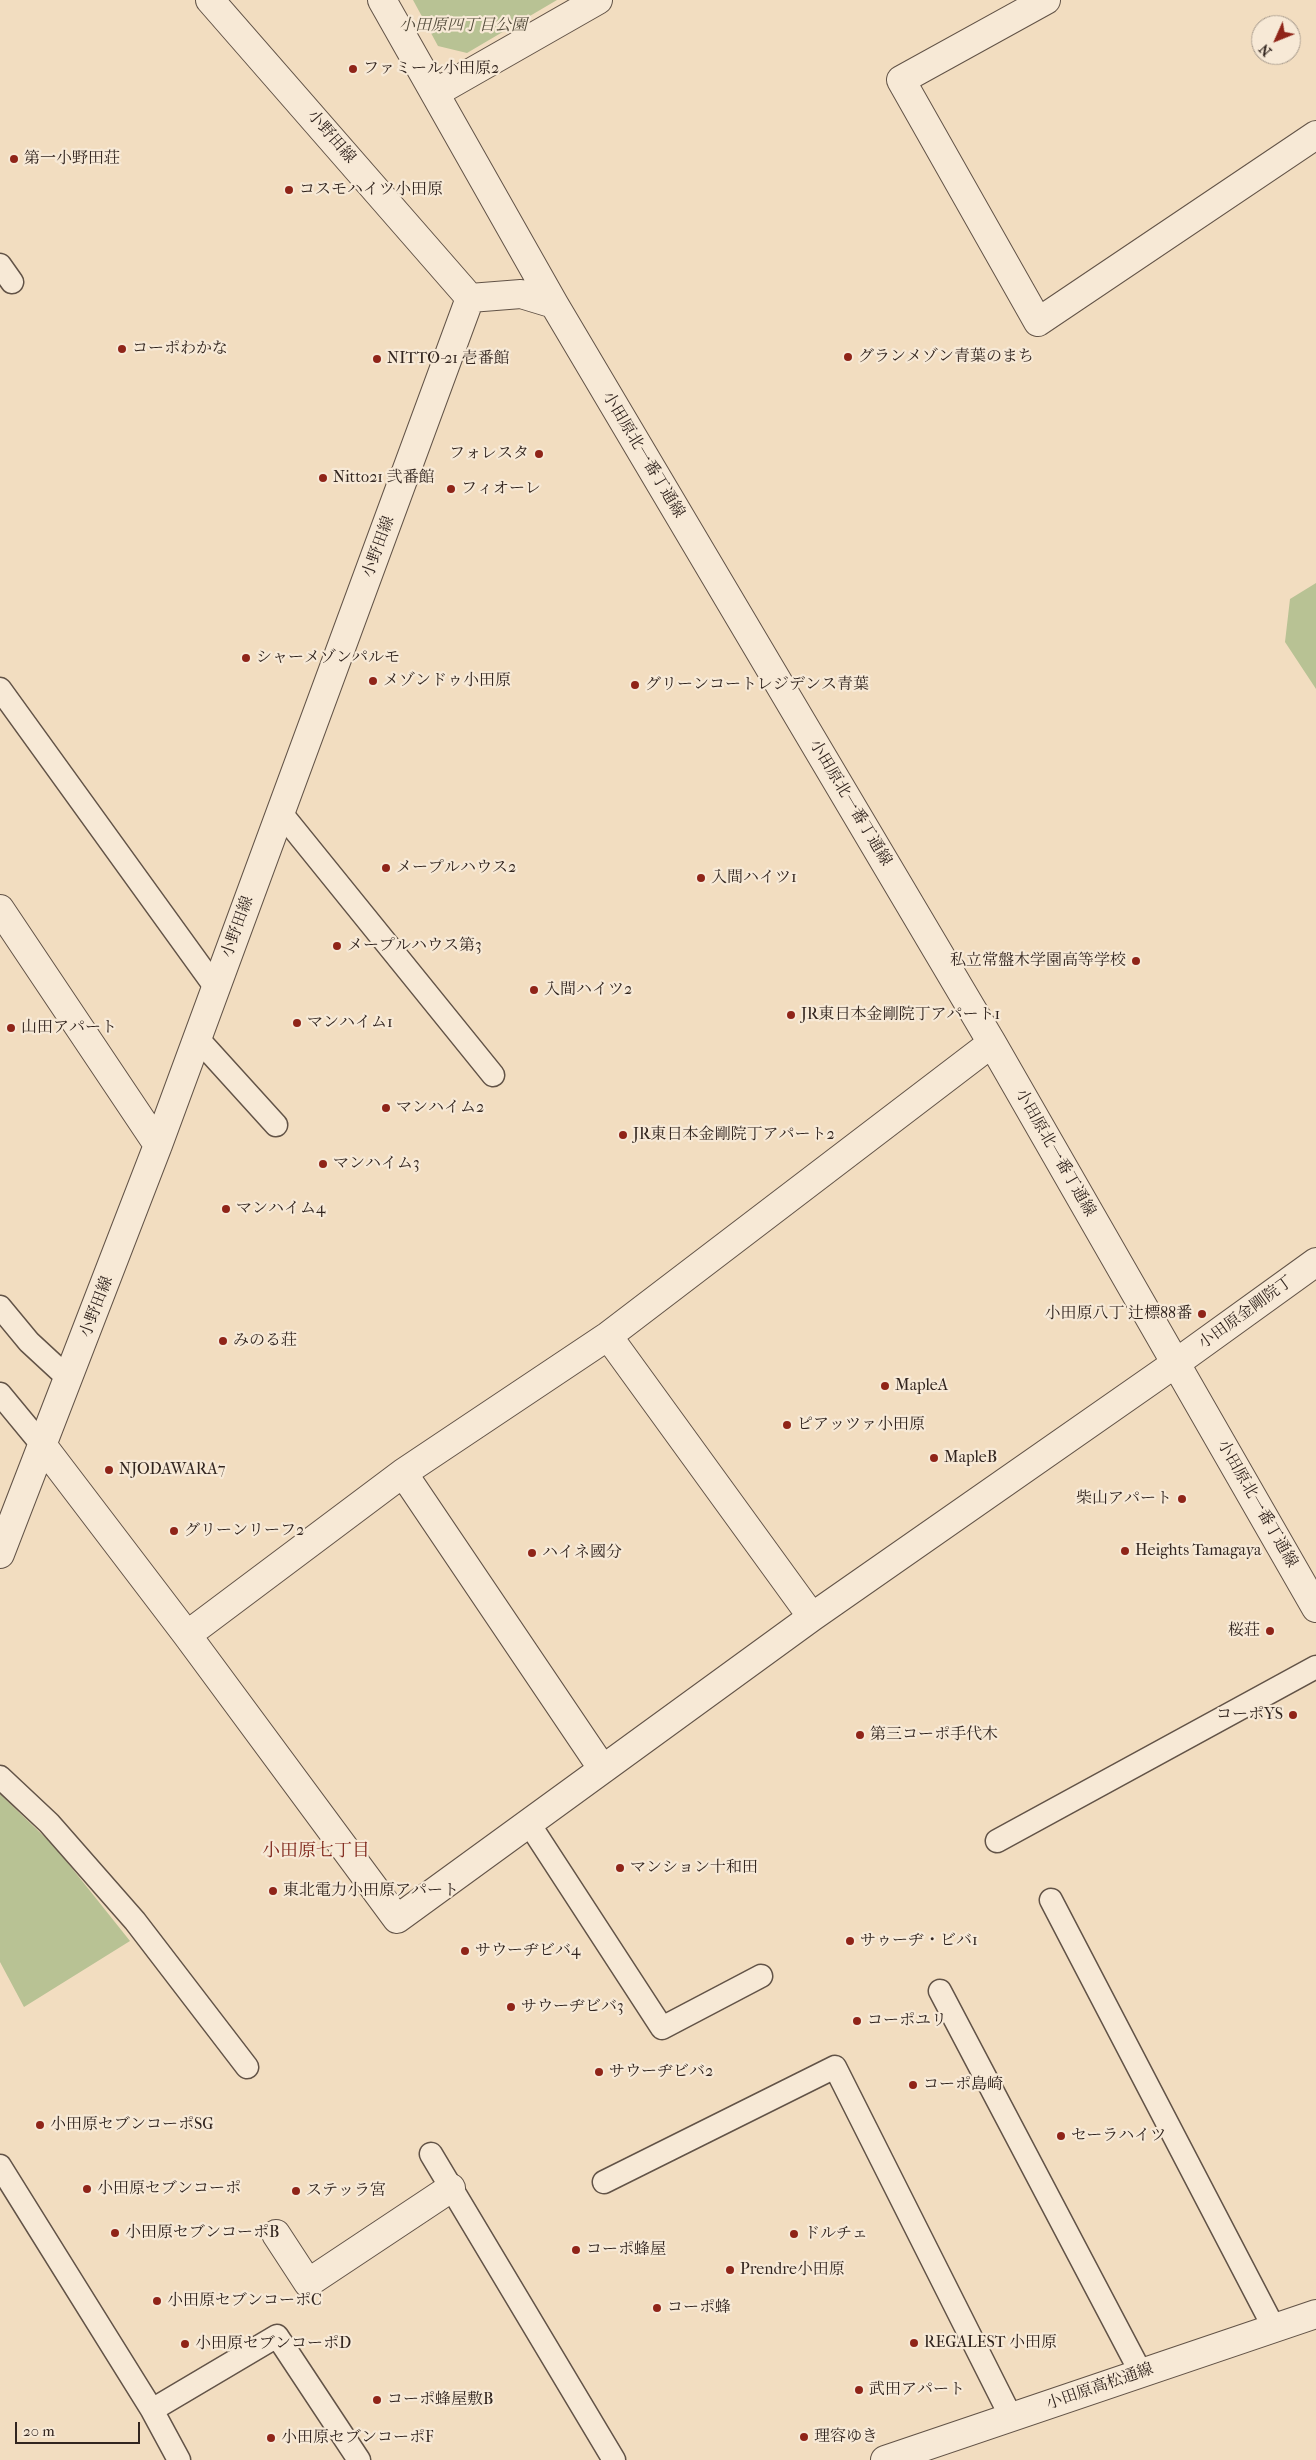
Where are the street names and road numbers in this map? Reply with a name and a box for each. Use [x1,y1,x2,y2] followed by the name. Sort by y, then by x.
[303,107,359,167] street label: 小野田線
[598,388,688,522] street label: 小田原北一番丁通線
[359,514,399,580] street label: 小野田線
[805,736,895,870] street label: 小田原北一番丁通線
[218,894,258,960] street label: 小野田線
[1011,1086,1099,1220] street label: 小田原北一番丁通線
[1195,1272,1297,1354] street label: 小田原金剛院丁
[77,1274,117,1340] street label: 小野田線
[1213,1437,1301,1571] street label: 小田原北一番丁通線
[1044,2360,1156,2414] street label: 小田原高松通線

